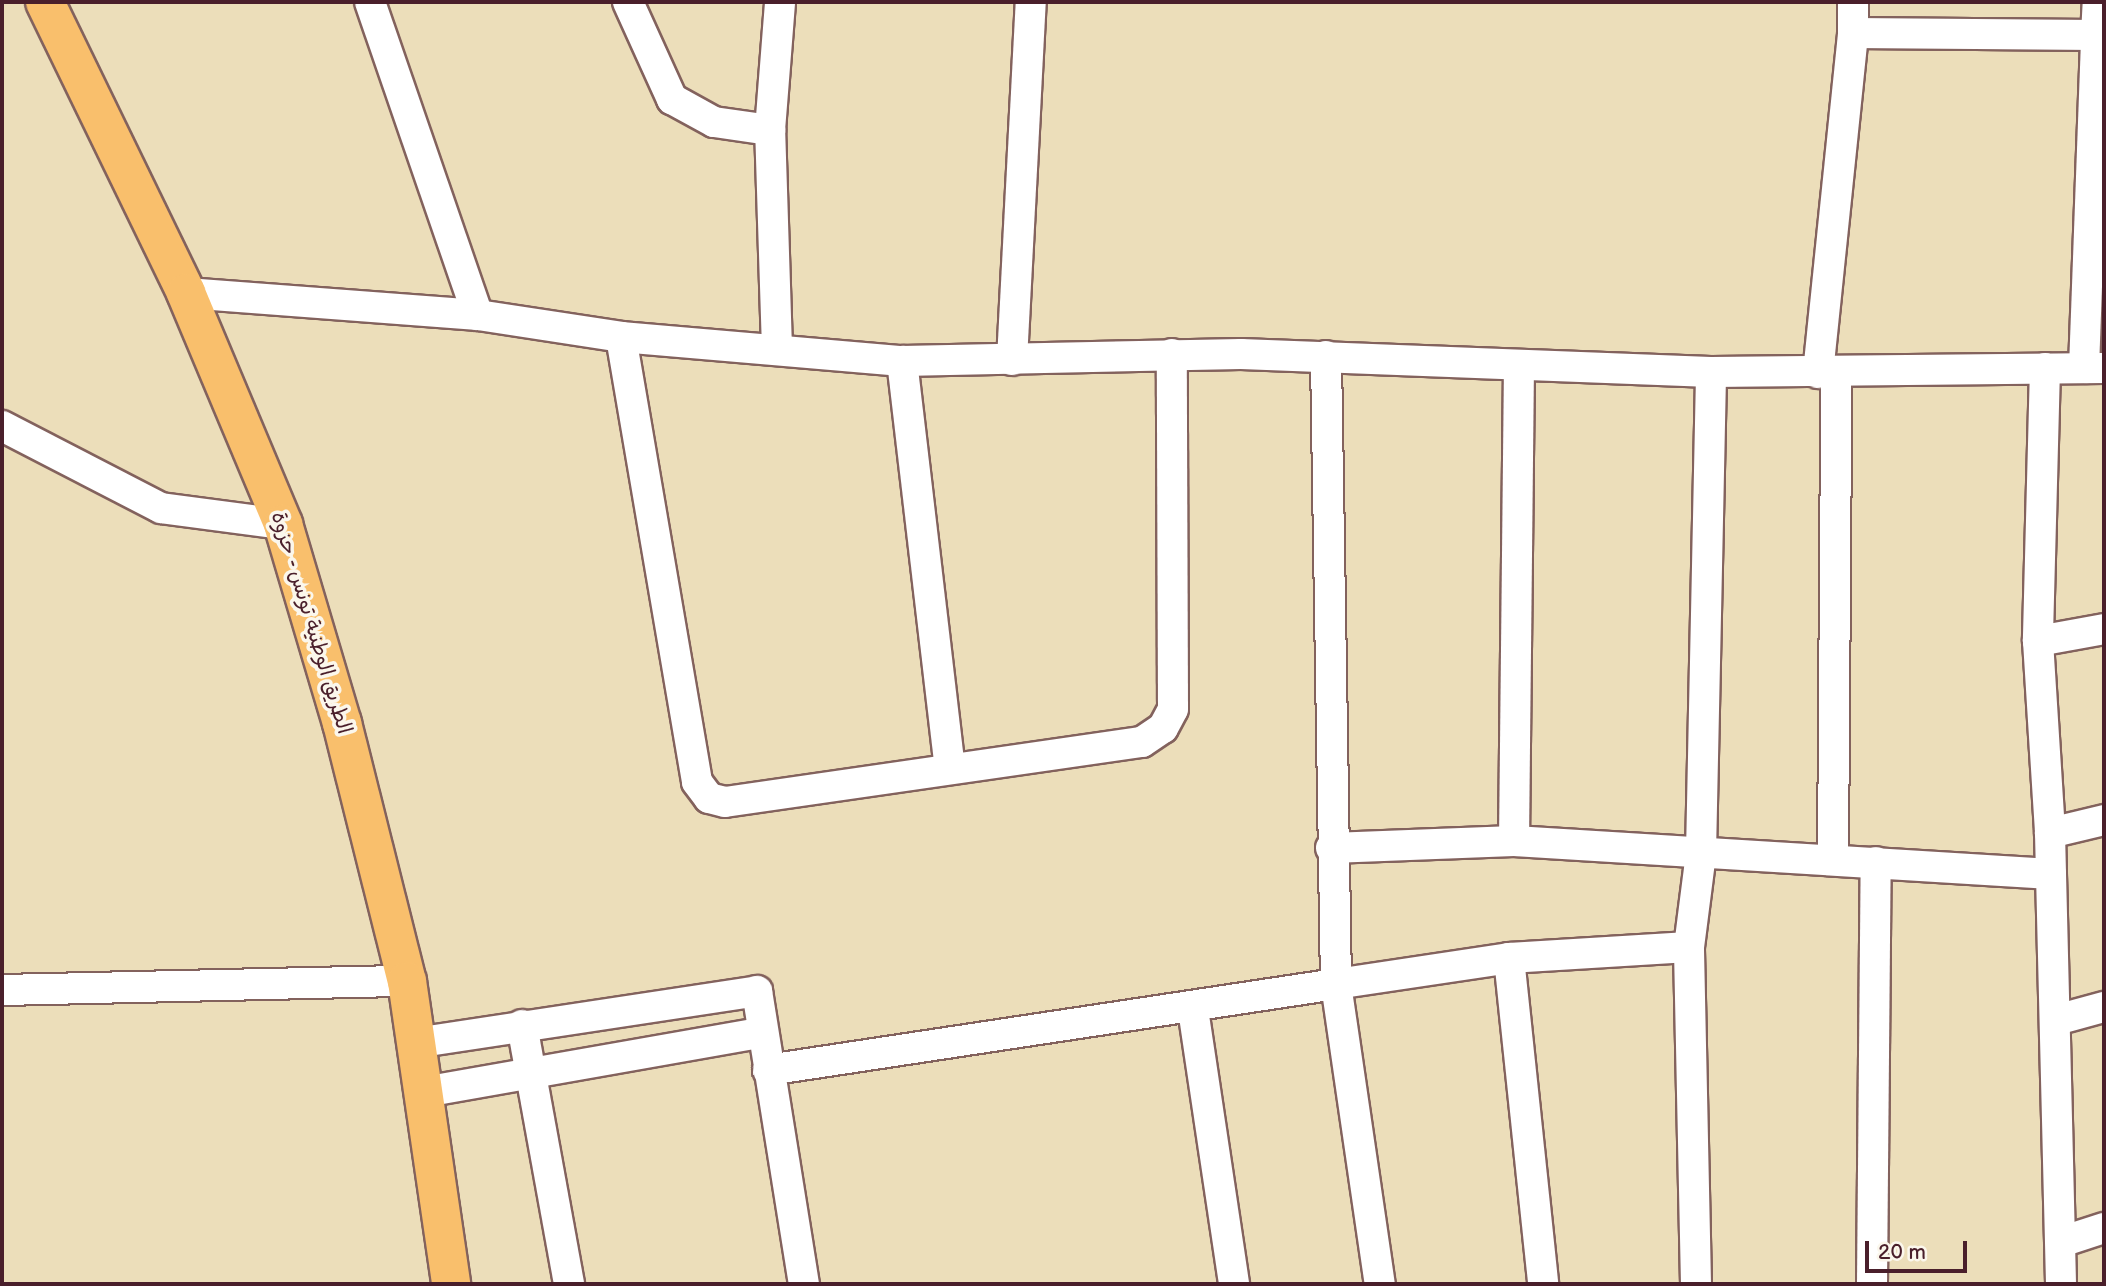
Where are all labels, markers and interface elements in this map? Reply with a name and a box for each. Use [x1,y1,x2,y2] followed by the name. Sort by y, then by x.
[265,508,357,738] street label: الطريق الوطنية تونس - حزوة
[1868,1226,1969,1270] scale bar
[1878,1240,1926,1265] text: 20 m

